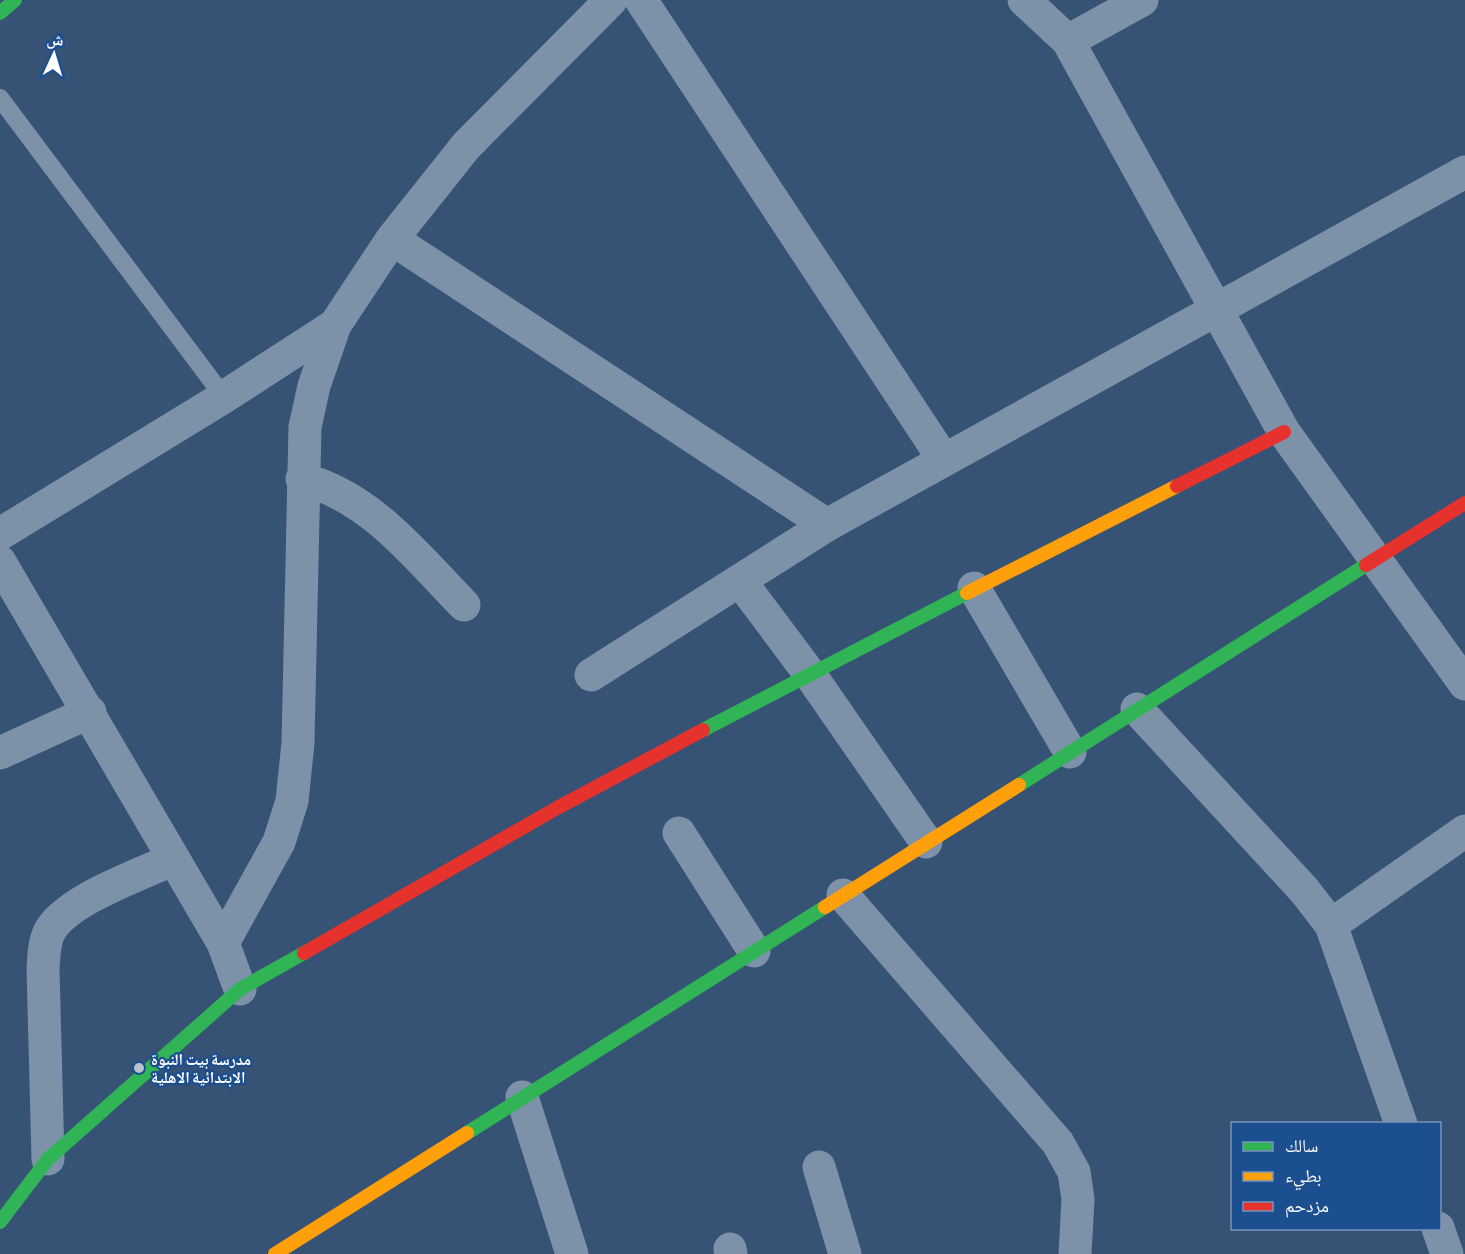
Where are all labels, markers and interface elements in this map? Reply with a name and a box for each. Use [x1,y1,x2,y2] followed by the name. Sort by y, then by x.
[24,24,84,84] north arrow
[46,31,64,50] text: ش
[151,1052,251,1087] place label: مدرسة بيت النبوة الابتدائية الاهلية
[132,1061,146,1075] marker: مدرسة بيت النبوة الابتدائية الاهلية
[1231,1122,1441,1230] legend
[1285,1138,1318,1156] text: سالك
[1285,1168,1322,1191] text: بطيء
[1285,1198,1329,1218] text: مزدحم

